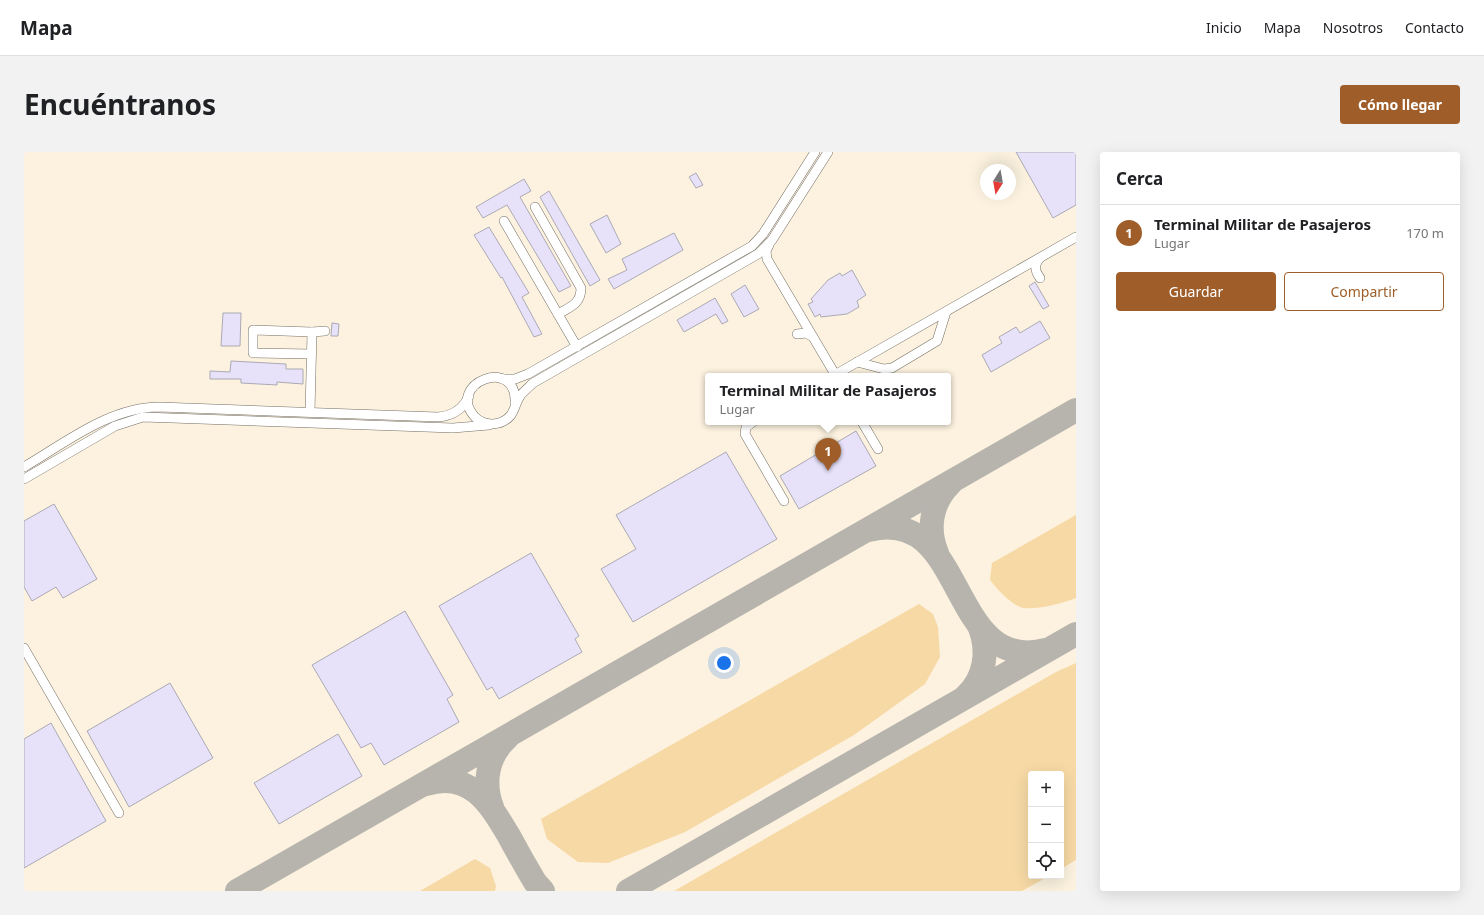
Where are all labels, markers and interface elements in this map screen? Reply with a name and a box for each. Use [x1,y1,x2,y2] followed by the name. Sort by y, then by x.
[20,15,73,41] text: Mapa
[1206,18,1242,37] text: Inicio
[1264,18,1301,37] text: Mapa
[1323,18,1383,37] text: Nosotros
[1405,18,1464,37] text: Contacto
[24,85,216,123] text: Encuéntranos
[1340,85,1460,124] button: Cómo llegar
[980,164,1016,200] north arrow
[1116,167,1163,190] text: Cerca
[1154,214,1371,234] text: Terminal Militar de Pasajeros
[1125,224,1133,242] text: 1
[1406,224,1444,242] text: 170 m
[1154,234,1190,252] text: Lugar
[1116,272,1276,311] button: Guardar
[1284,272,1444,311] button: Compartir
[705,373,951,425] popup
[719,380,937,400] text: Terminal Militar de Pasajeros
[719,400,755,418] text: Lugar
[815,438,841,471] pin: 1
[714,653,734,673] your location
[1028,771,1064,879] map controls
[1028,771,1064,807] button: +
[1028,807,1064,843] button: −
[1028,843,1064,879] button: locate

